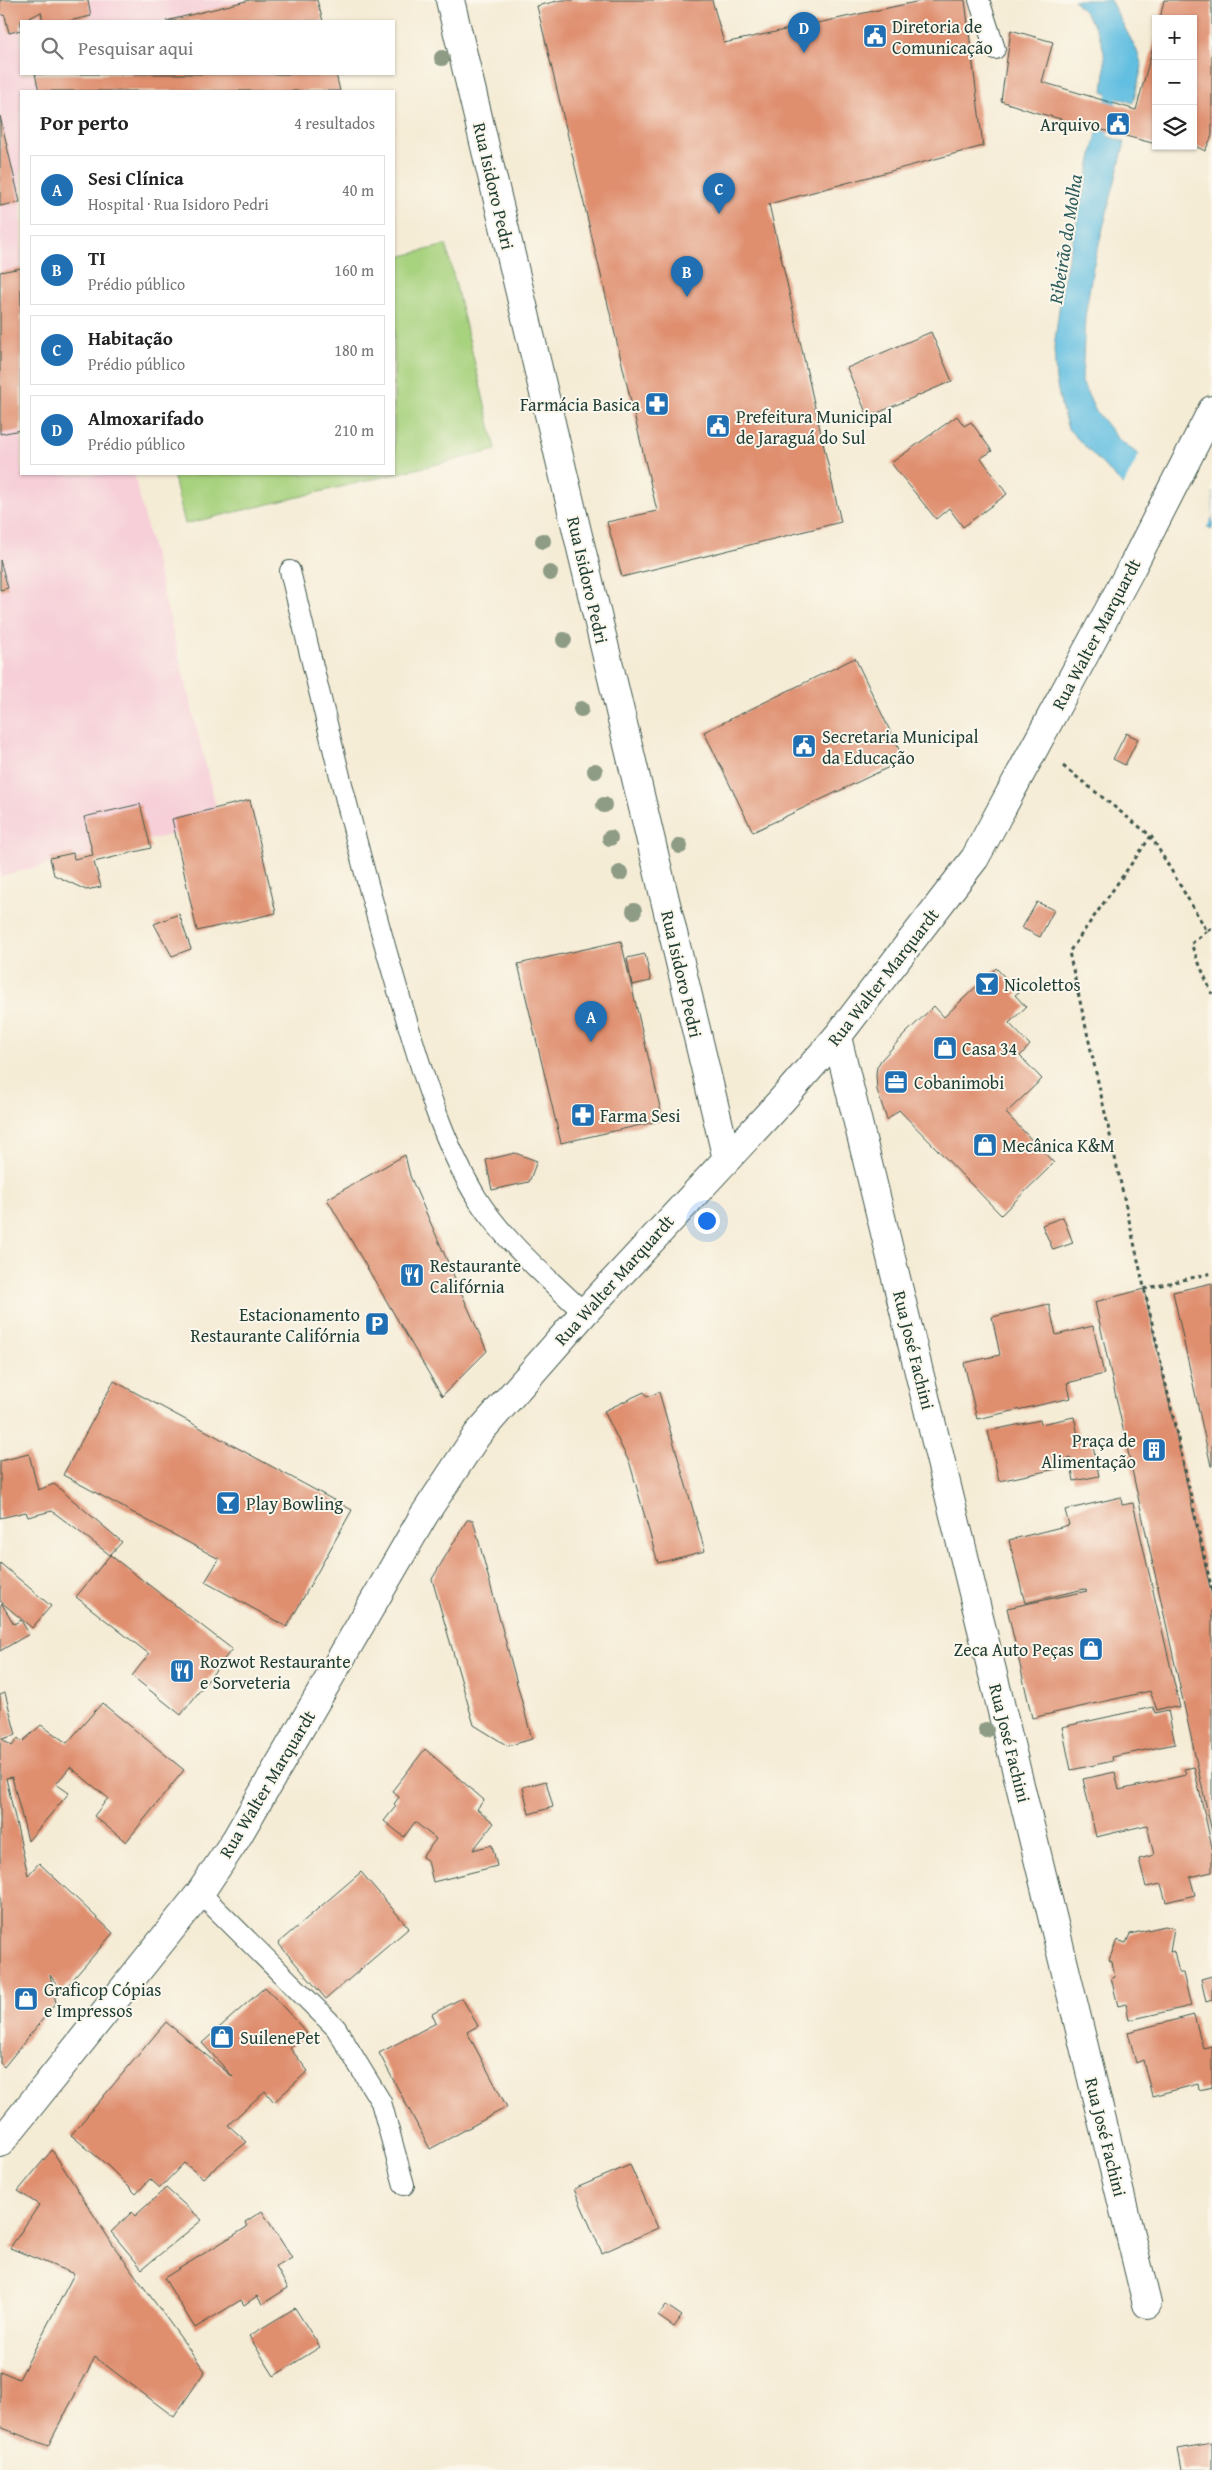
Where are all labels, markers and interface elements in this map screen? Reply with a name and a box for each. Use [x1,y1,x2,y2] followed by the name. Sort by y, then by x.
[788,12,820,53] pin: D
[892,13,993,61] place label: Diretoria de Comunicação
[1152,15,1197,150] map controls
[1152,15,1197,60] button: +
[20,20,395,75] search box
[862,23,888,49] public building icon: Diretoria de Comunicação
[38,34,66,62] icon: search
[78,34,193,62] text: Pesquisar aqui
[1152,60,1197,105] button: −
[1152,105,1197,150] button: layers
[40,107,129,138] text: Por perto
[294,111,375,135] text: 4 resultados
[1040,111,1100,138] place label: Arquivo
[1105,111,1131,137] public building icon: Arquivo
[466,120,522,252] street label: Rua Isidoro Pedri
[88,164,184,192] text: Sesi Clínica
[1041,172,1089,307] water label: Ribeirão do Molha
[703,173,735,214] pin: C
[52,178,62,202] text: A
[342,178,374,202] text: 40 m
[88,192,269,216] text: Hospital · Rua Isidoro Pedri
[88,244,106,272] text: TI
[671,256,703,297] pin: B
[52,258,62,282] text: B
[334,258,374,282] text: 160 m
[88,272,185,296] text: Prédio público
[88,324,173,352] text: Habitação
[52,338,62,362] text: C
[334,338,374,362] text: 180 m
[88,352,185,376] text: Prédio público
[520,391,640,418] place label: Farmácia Basica
[644,391,670,417] pharmacy icon: Farmácia Basica
[736,403,892,451] place label: Prefeitura Municipal de Jaraguá do Sul
[88,404,204,432] text: Almoxarifado
[705,413,731,439] public building icon: Prefeitura Municipal de Jaraguá do Sul
[52,418,62,442] text: D
[334,418,374,442] text: 210 m
[88,432,185,456] text: Prédio público
[560,514,616,646] street label: Rua Isidoro Pedri
[1045,553,1148,715] street label: Rua Walter Marquardt
[822,723,979,771] place label: Secretaria Municipal da Educação
[791,733,817,759] public building icon: Secretaria Municipal da Educação
[821,902,946,1052] street label: Rua Walter Marquardt
[654,908,710,1040] street label: Rua Isidoro Pedri
[974,971,1000,997] bar icon: Nicolettos
[1004,971,1081,998] place label: Nicolettos
[575,1001,607,1042] pin: A
[932,1035,958,1061] shop icon: Casa 34
[962,1035,1017,1062] place label: Casa 34
[883,1069,909,1095] office icon: Cobanimobi
[914,1069,1004,1096] place label: Cobanimobi
[570,1102,596,1128] pharmacy icon: Farma Sesi
[600,1102,681,1129] place label: Farma Sesi
[972,1132,998,1158] shop icon: Mecânica K&M
[1002,1132,1115,1159] place label: Mecânica K&M
[548,1208,681,1352] street label: Rua Walter Marquardt
[694,1208,720,1234] your location
[430,1252,521,1300] place label: Restaurante Califórnia
[399,1262,425,1288] restaurant icon: Restaurante Califórnia
[886,1288,942,1412] street label: Rua José Fachini
[190,1301,360,1349] place label: Estacionamento Restaurante Califórnia
[364,1311,390,1337] parking icon: Estacionamento Restaurante Califórnia
[1041,1427,1136,1475] place label: Praça de Alimentação
[1141,1437,1167,1463] building icon: Praça de Alimentação
[215,1490,241,1516] bar icon: Play Bowling
[246,1490,343,1517] place label: Play Bowling
[954,1636,1074,1663] place label: Zeca Auto Peças
[1078,1636,1104,1662] shop icon: Zeca Auto Peças
[200,1648,351,1696] place label: Rozwot Restaurante e Sorveteria
[169,1658,195,1684] restaurant icon: Rozwot Restaurante e Sorveteria
[982,1681,1038,1805] street label: Rua José Fachini
[212,1704,322,1863] street label: Rua Walter Marquardt
[44,1976,161,2024] place label: Graficop Cópias e Impressos
[13,1986,39,2012] shop icon: Graficop Cópias e Impressos
[209,2024,235,2050] shop icon: SuilenePet
[240,2024,321,2051] place label: SuilenePet
[1078,2075,1134,2199] street label: Rua José Fachini

